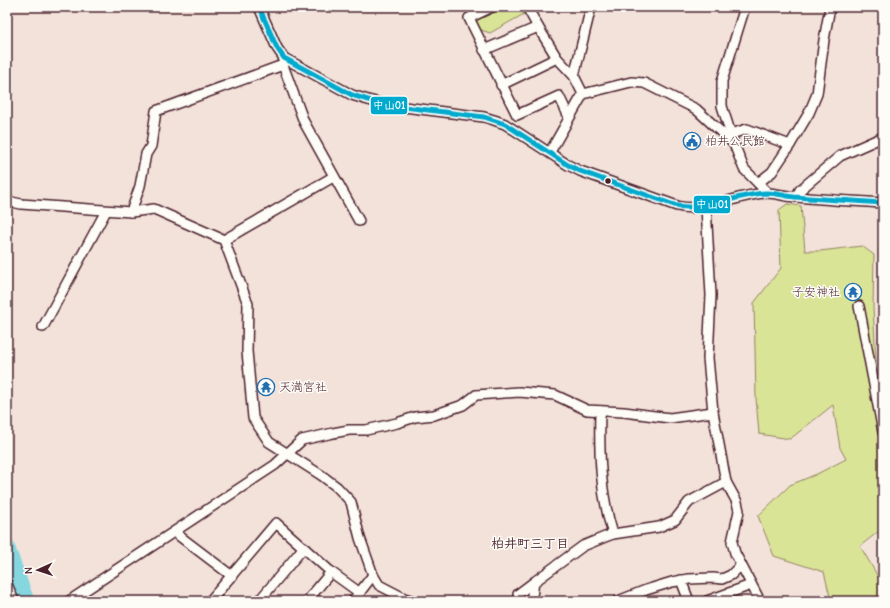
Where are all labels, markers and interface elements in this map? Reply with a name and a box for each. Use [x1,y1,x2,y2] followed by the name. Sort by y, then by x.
[370,96,408,115] line badge: 中山01
[373,99,405,112] text: 中山01
[682,131,702,151] public building icon: 柏井公民館
[705,134,765,148] place label: 柏井公民館
[603,176,613,186] unlabelled marker
[693,195,731,214] line badge: 中山01
[696,198,728,211] text: 中山01
[843,282,863,302] temple icon: 子安神社
[792,285,840,299] place label: 子安神社
[256,377,276,397] temple icon: 天満宮社
[279,380,327,394] place label: 天満宮社
[491,536,569,551] district label: 柏井町三丁目
[18,550,58,590] north arrow
[22,567,35,574] text: N

